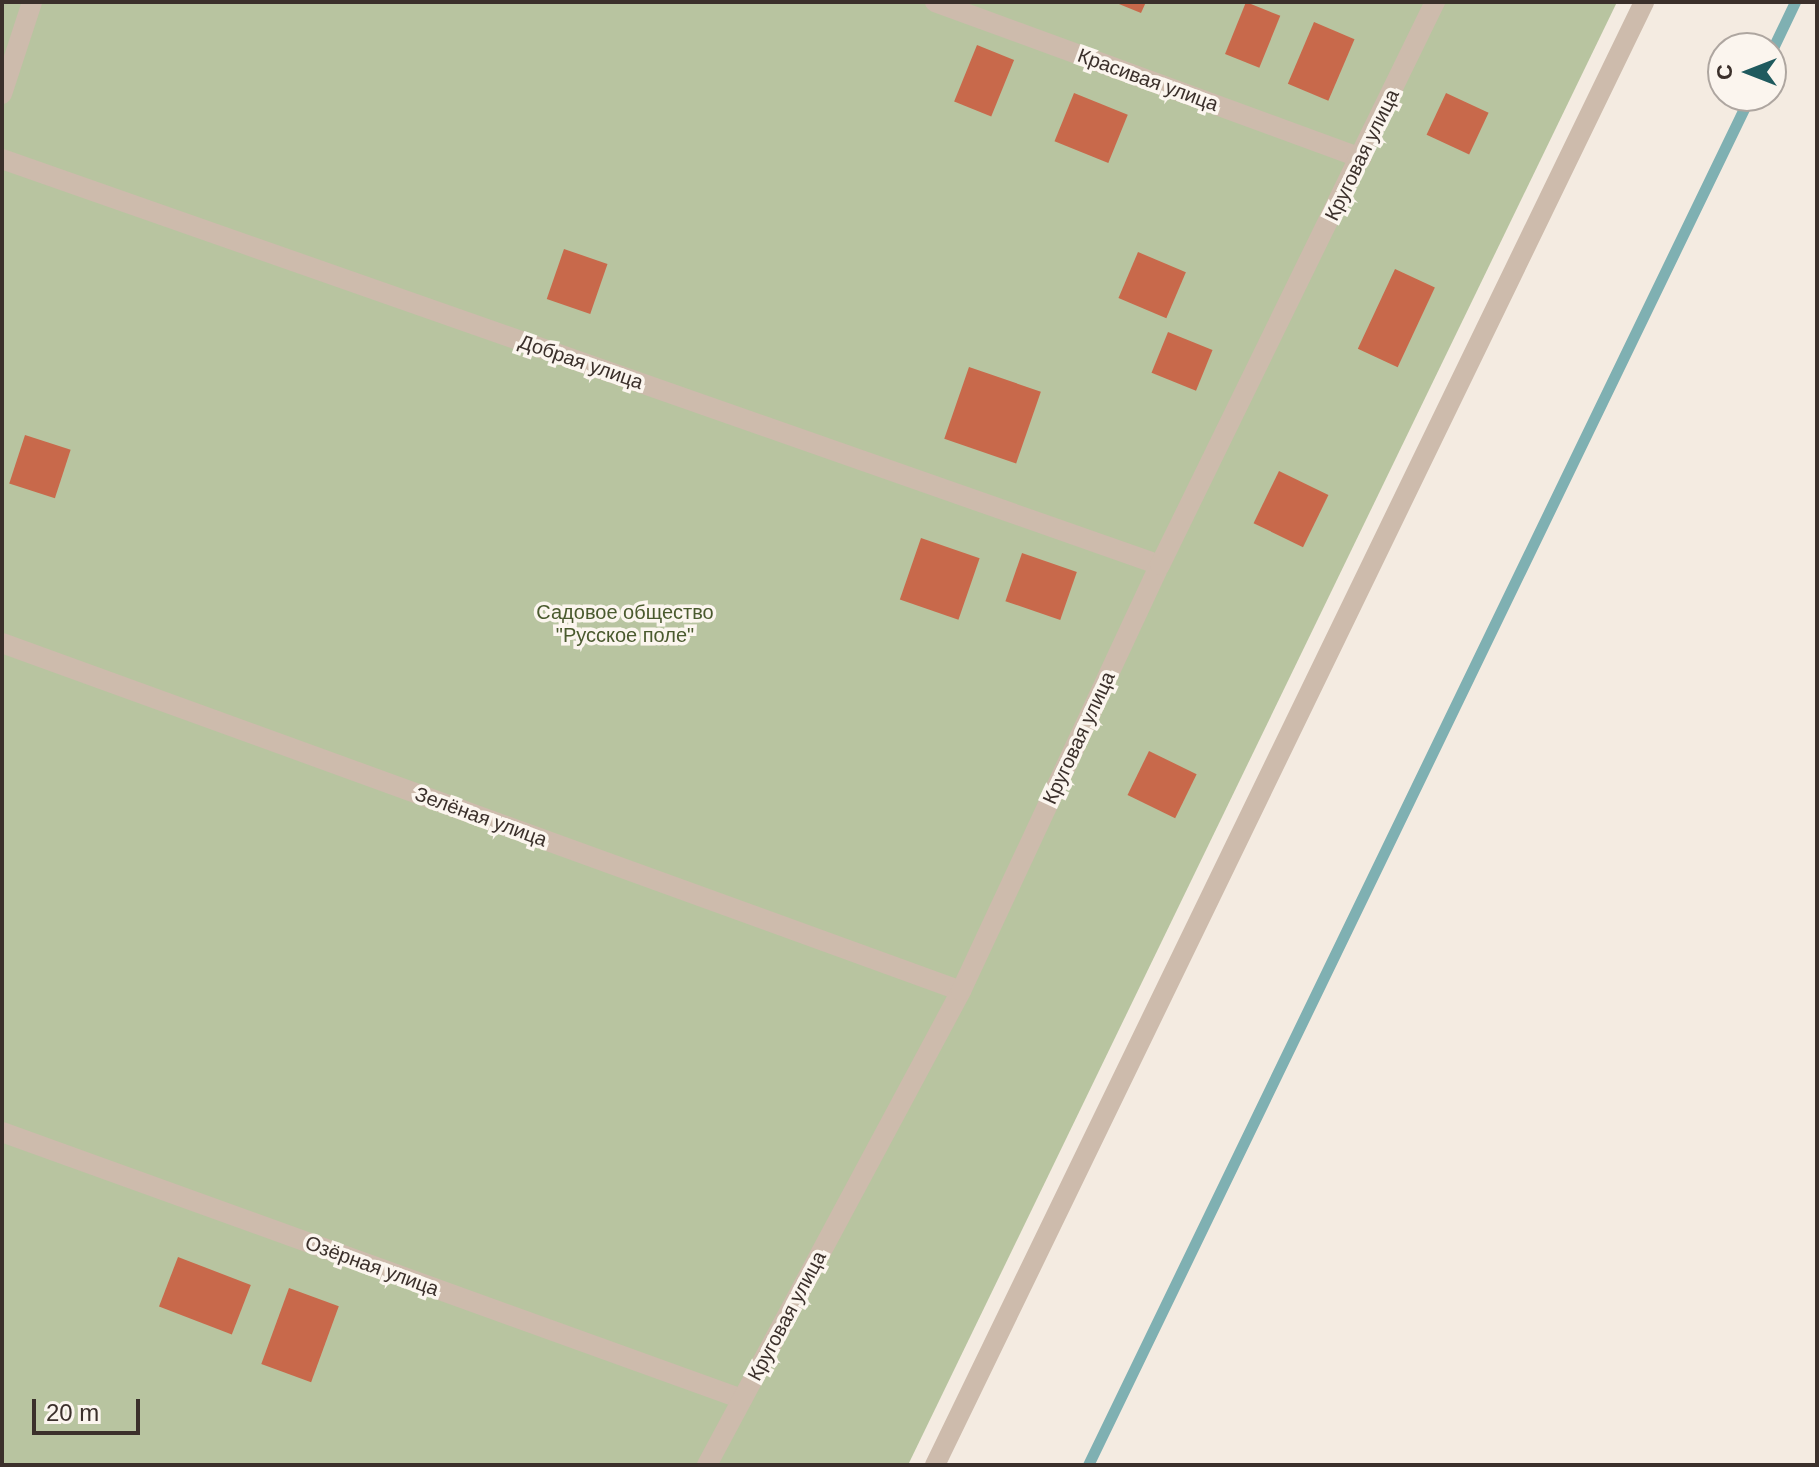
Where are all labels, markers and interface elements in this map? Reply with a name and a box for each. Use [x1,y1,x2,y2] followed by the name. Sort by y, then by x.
[1707,32,1787,112] north arrow
[1074,43,1222,117] street label: Красивая улица
[1712,64,1737,80] text: С
[1320,85,1404,225] street label: Круговая улица
[516,329,646,395] street label: Добрая улица
[536,601,714,648] park label: Садовое общество "Русское поле"
[1038,668,1120,808] street label: Круговая улица
[412,782,550,852] street label: Зелёная улица
[302,1231,442,1301] street label: Озёрная улица
[743,1247,831,1385] street label: Круговая улица
[36,1383,144,1433] scale bar
[46,1399,99,1426] text: 20 m

